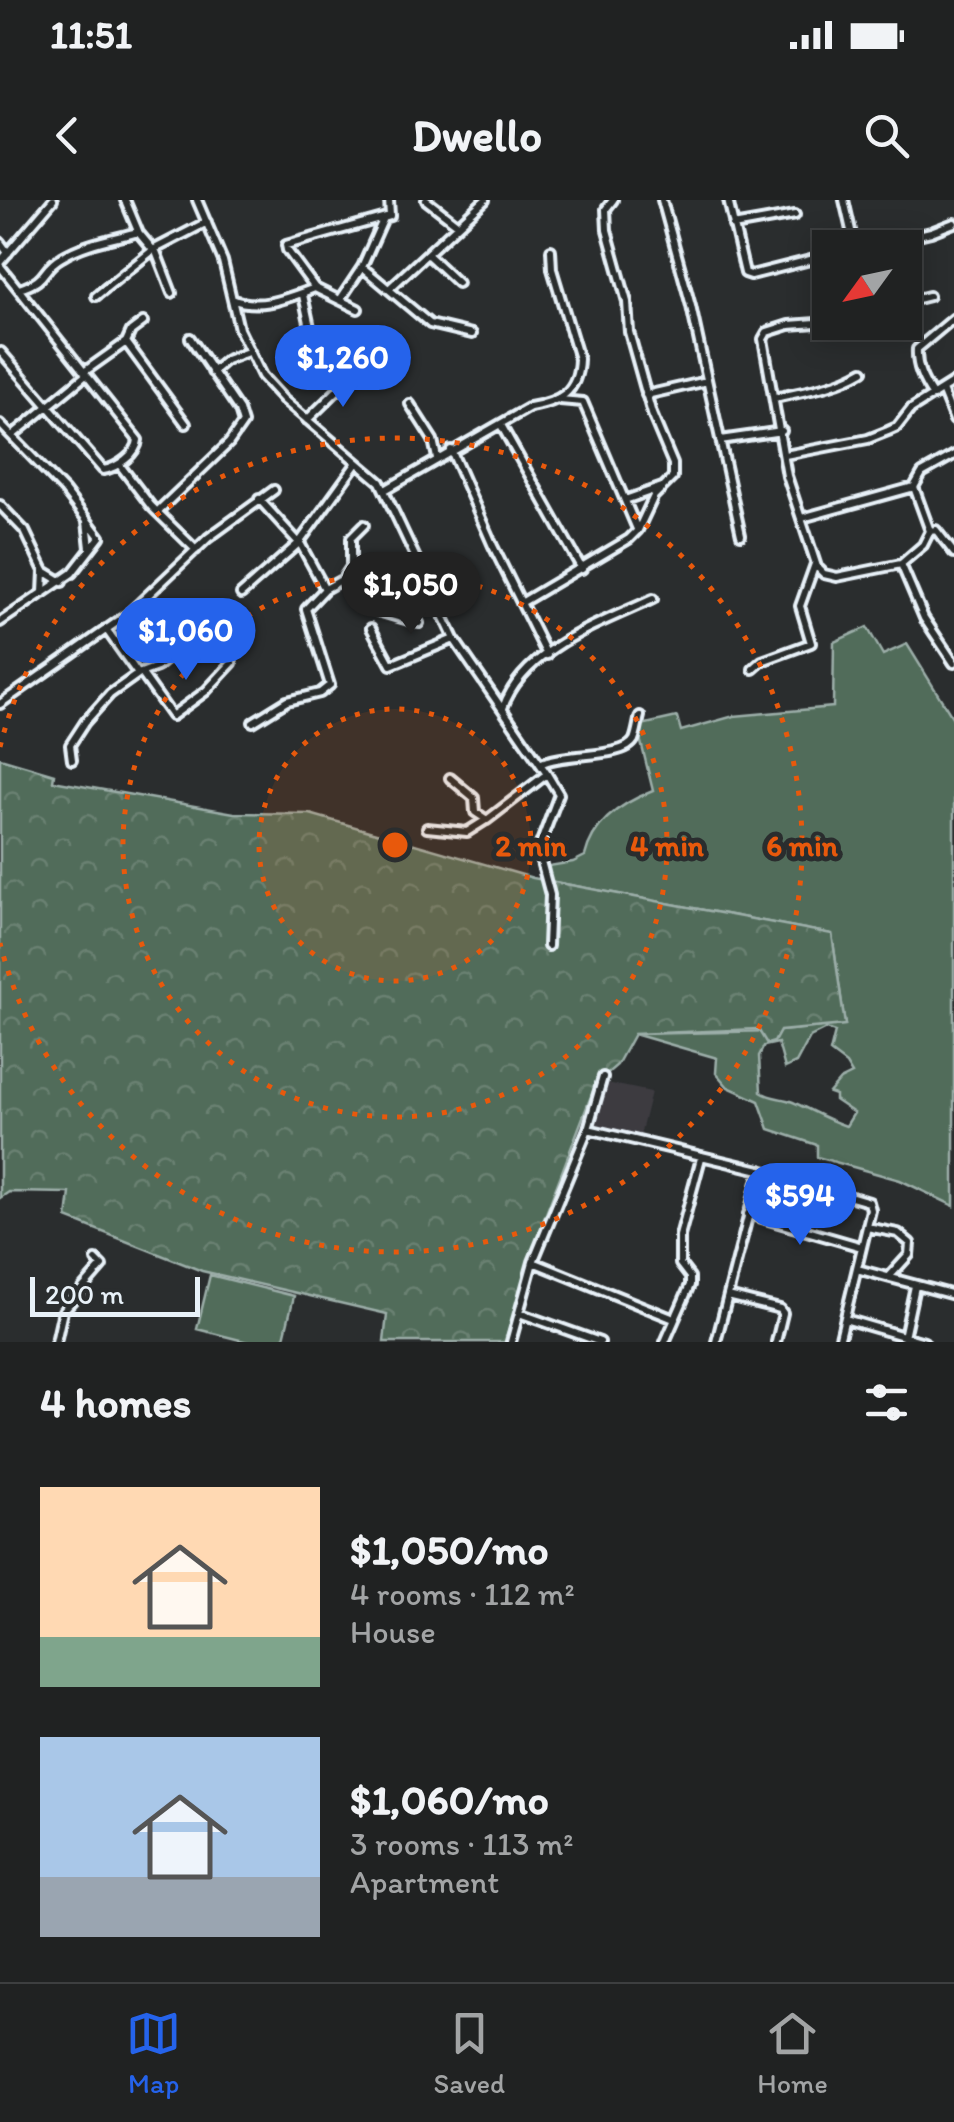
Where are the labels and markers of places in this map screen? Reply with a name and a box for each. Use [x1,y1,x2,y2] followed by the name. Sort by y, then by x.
[262,325,424,410] pin: $1,260
[330,552,492,637] pin: $1,050
[105,598,267,683] pin: $1,060
[377,827,413,863] centre of rings
[741,1163,859,1248] pin: $594

